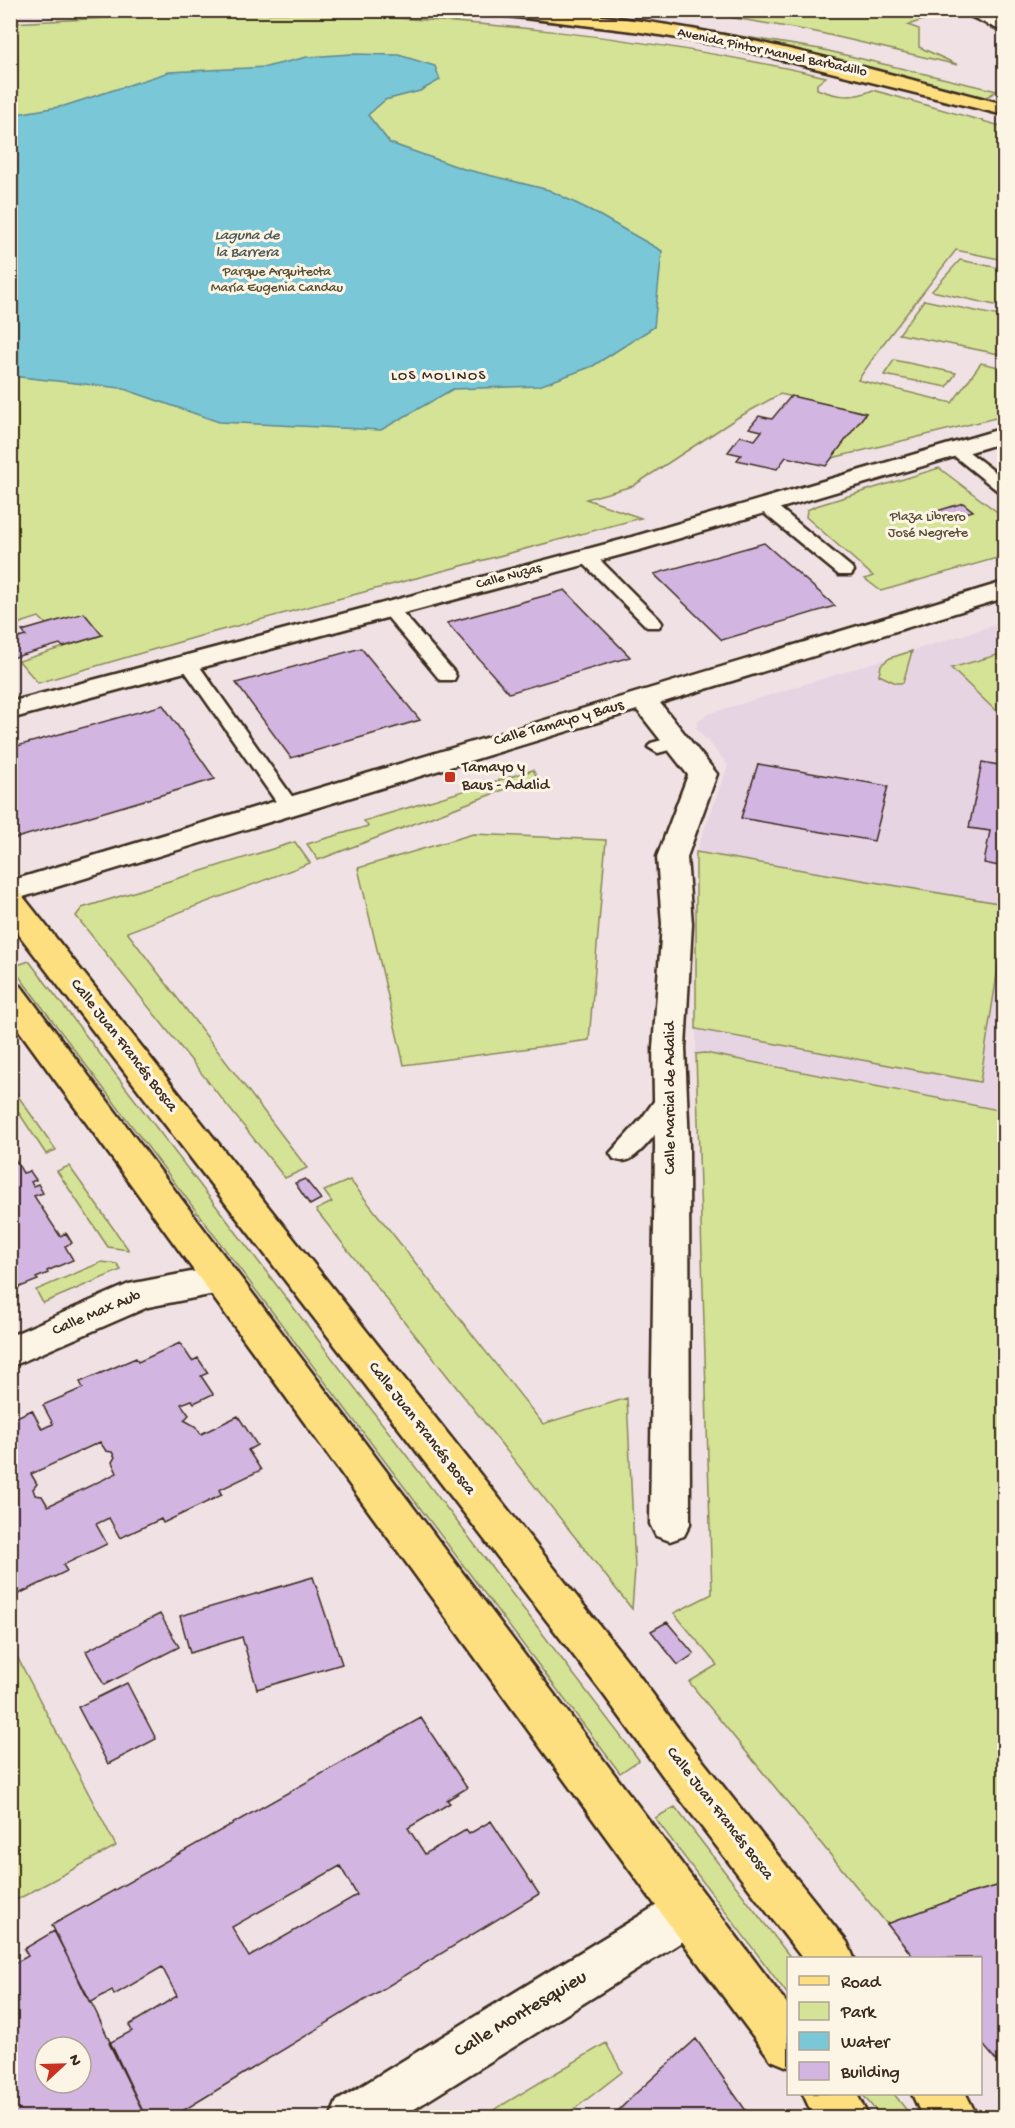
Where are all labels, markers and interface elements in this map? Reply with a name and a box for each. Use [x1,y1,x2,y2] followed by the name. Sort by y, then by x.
[676,25,868,81] street label: Avenida Pintor Manuel Barbadillo
[215,227,281,262] water label: Laguna de la Barrera
[211,264,344,297] park label: Parque Arquitecta María Eugenia Candau
[391,367,487,385] district label: LOS MOLINOS
[888,509,969,542] park label: Plaza Librero José Negrete
[474,560,544,594] street label: Calle Nuzas
[492,696,627,752] street label: Calle Tamayo y Baus
[461,759,551,796] place label: Tamayo y Baus - Adalid
[443,770,457,784] marker: Tamayo y Baus - Adalid
[65,976,181,1117] street label: Calle Juan Francés Bosca
[662,1020,681,1174] street label: Calle Marcial de Adalid
[50,1287,145,1341] street label: Calle Max Aub
[363,1359,479,1500] street label: Calle Juan Francés Bosca
[661,1744,777,1885] street label: Calle Juan Francés Bosca
[787,1957,982,2095] legend
[450,1966,592,2064] street label: Calle Montesquieu
[841,1973,882,1994] text: Road
[840,2003,877,2024] text: Park
[841,2033,891,2054] text: Water
[33,2035,93,2095] north arrow
[63,2052,85,2070] text: N
[840,2063,900,2084] text: Building

